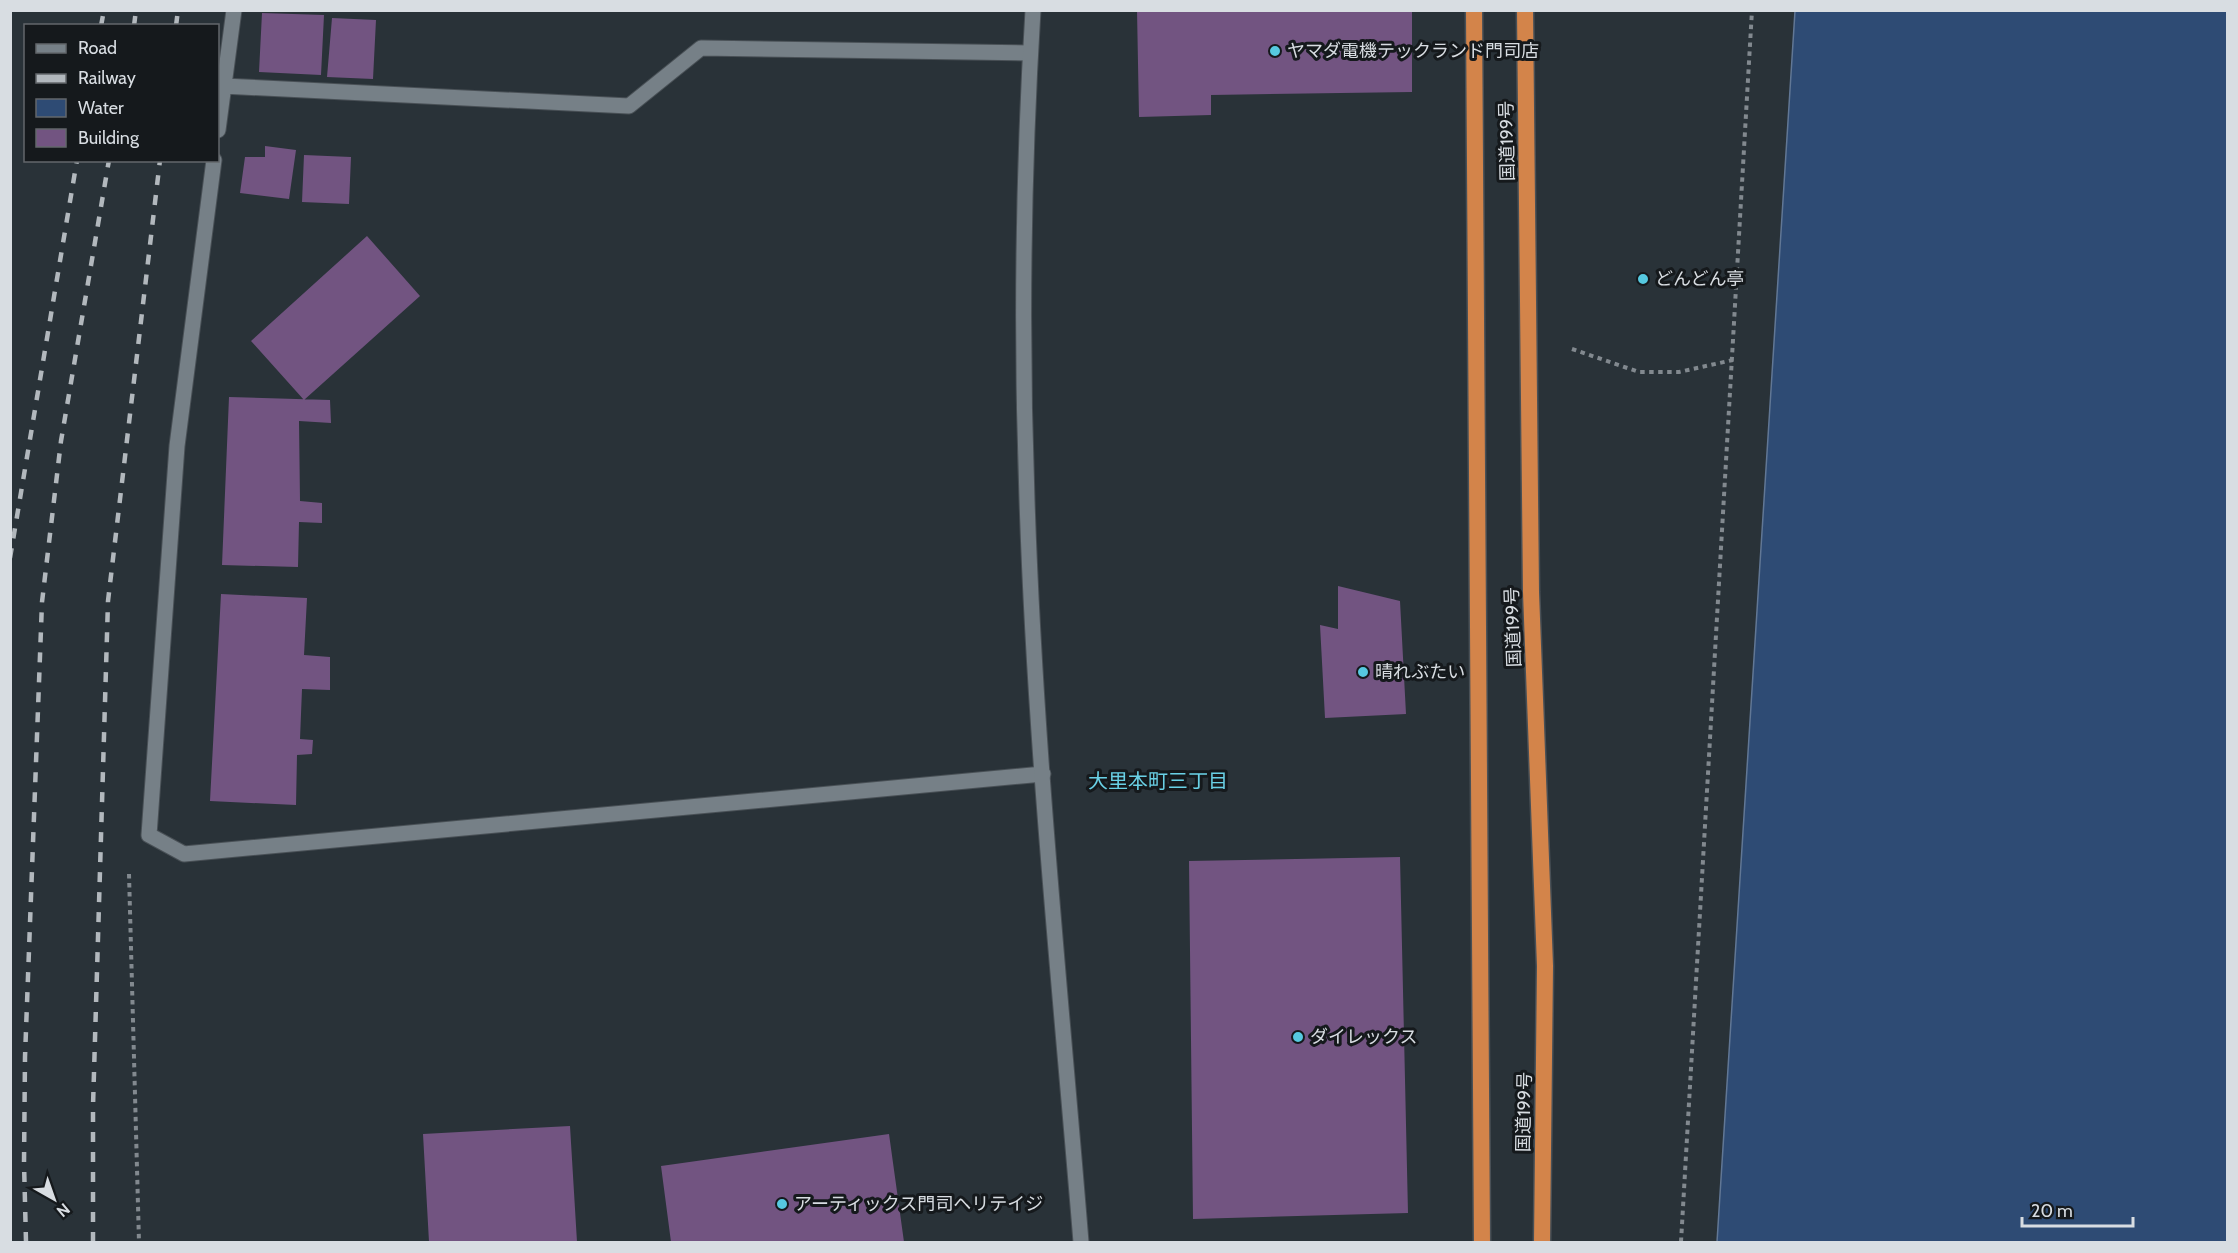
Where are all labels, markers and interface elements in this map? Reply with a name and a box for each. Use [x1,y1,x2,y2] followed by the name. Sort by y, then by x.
[24,24,219,162] legend
[78,37,117,59] text: Road
[1287,40,1539,62] place label: ヤマダ電機テックランド門司店
[1268,44,1282,58] marker: ヤマダ電機テックランド門司店
[78,67,136,89] text: Railway
[78,97,124,119] text: Water
[1495,101,1519,181] street label: 国道199号
[78,127,140,149] text: Building
[1655,268,1744,290] place label: どんどん亭
[1636,272,1650,286] marker: どんどん亭
[1501,586,1525,668] street label: 国道199号
[1375,661,1465,683] place label: 晴れぶたい
[1356,665,1370,679] marker: 晴れぶたい
[1088,769,1228,793] district label: 大里本町三丁目
[1310,1026,1417,1048] place label: ダイレックス
[1291,1030,1305,1044] marker: ダイレックス
[1512,1072,1536,1152] street label: 国道199号
[24,1169,84,1229] north arrow
[2022,1190,2133,1228] scale bar
[794,1193,1043,1215] place label: アーティックス門司ヘリテイジ
[775,1197,789,1211] marker: アーティックス門司ヘリテイジ
[53,1199,74,1221] text: N
[2031,1200,2073,1222] text: 20 m

